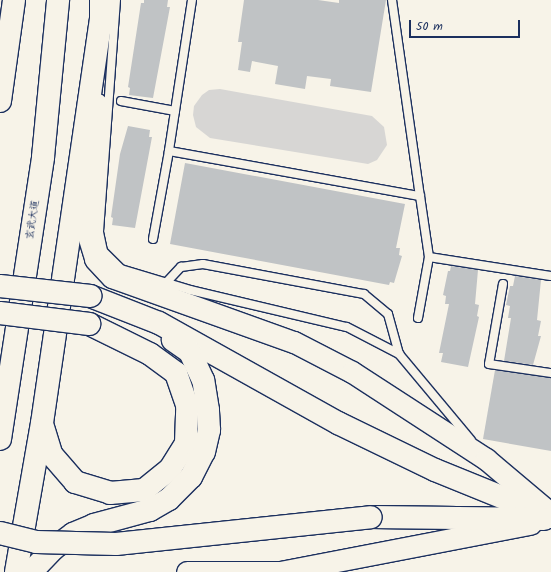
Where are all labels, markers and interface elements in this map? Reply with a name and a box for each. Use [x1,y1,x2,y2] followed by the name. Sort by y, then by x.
[411,12,522,38] scale bar
[416,17,443,36] text: 50 m
[24,199,42,241] street label: 玄武大道

